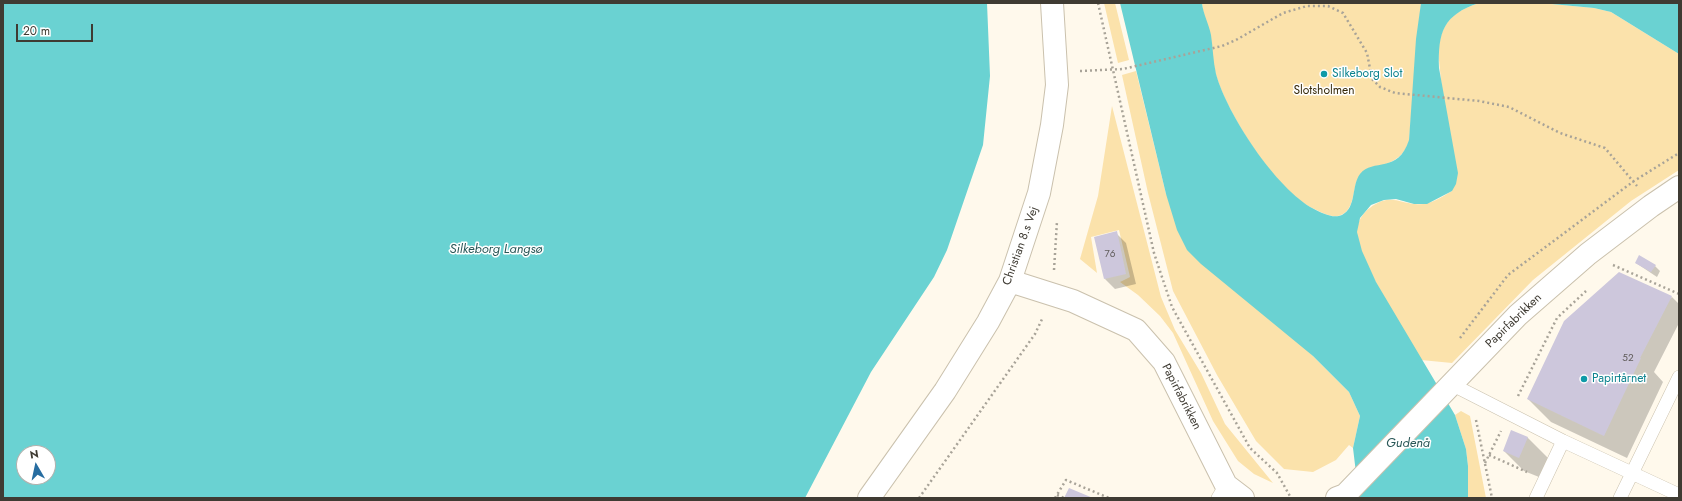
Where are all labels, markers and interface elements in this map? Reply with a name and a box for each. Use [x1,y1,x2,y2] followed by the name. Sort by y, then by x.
[18,16,95,42] scale bar
[23,22,50,40] text: 20 m
[1332,67,1402,81] place label: Silkeborg Slot
[1319,69,1329,79] marker: Silkeborg Slot
[1293,84,1355,98] park label: Slotsholmen
[1000,205,1042,287] street label: Christian 8.s Vej
[450,242,542,258] water label: Silkeborg Langsø
[1104,249,1116,261] house number: 76
[1483,291,1545,351] street label: Papirfabrikken
[1622,353,1634,365] house number: 52
[1158,362,1204,432] street label: Papirfabrikken
[1592,372,1646,386] place label: Papirtårnet
[1579,374,1589,384] marker: Papirtårnet
[1386,436,1430,452] water label: Gudenå
[16,445,56,485] north arrow
[29,446,40,463] text: N

